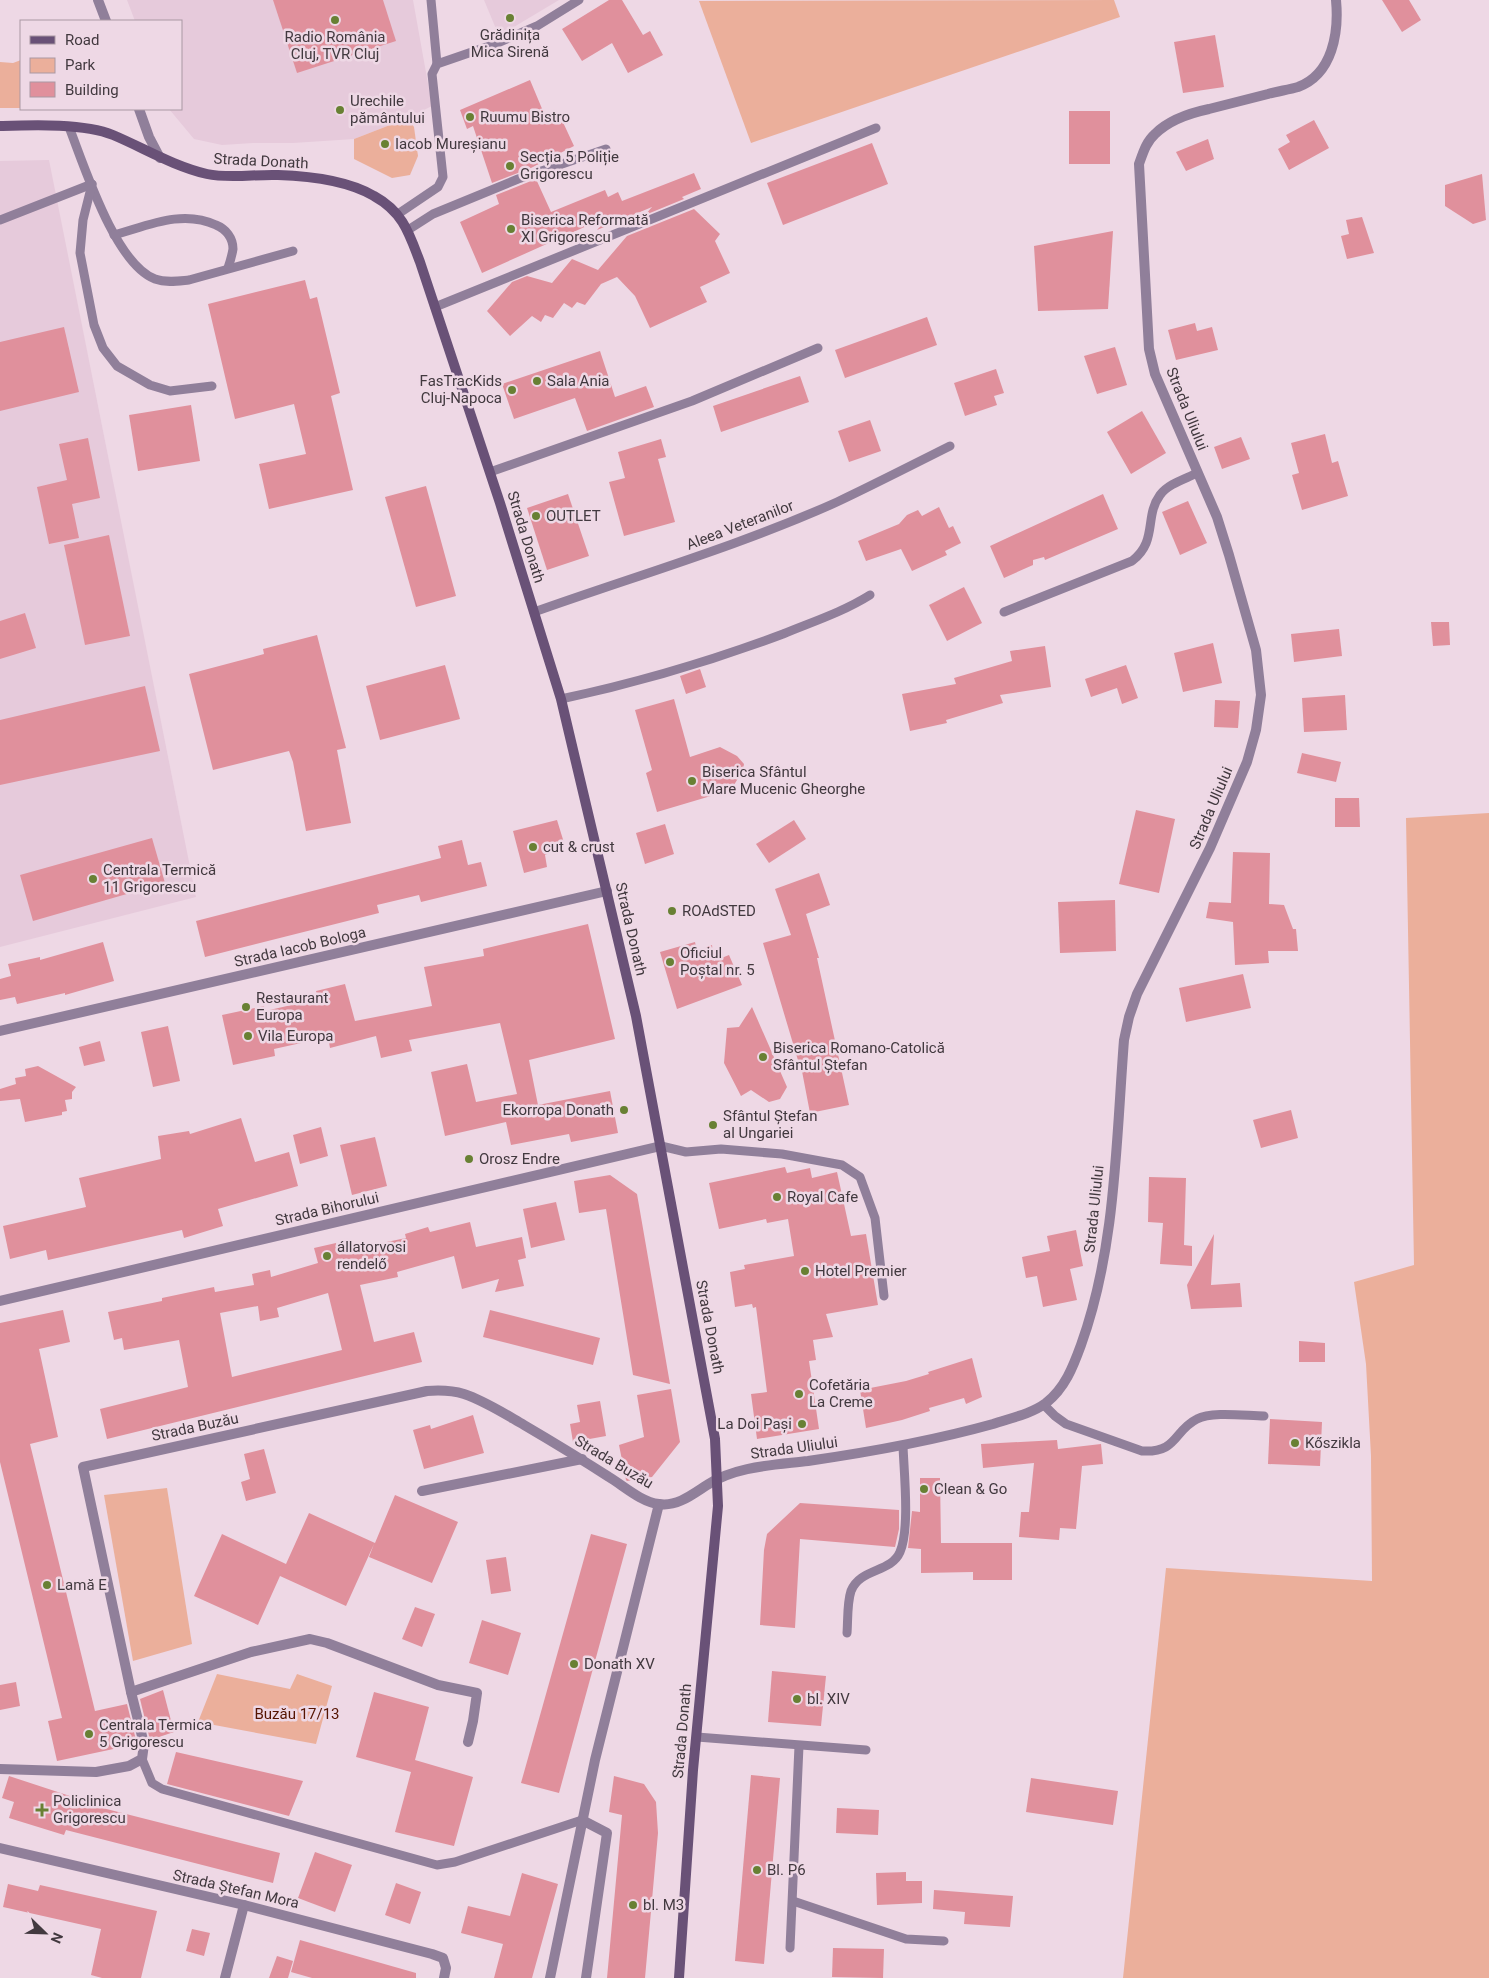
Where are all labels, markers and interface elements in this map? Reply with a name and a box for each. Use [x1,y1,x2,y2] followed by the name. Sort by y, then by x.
[504,12,516,24] marker: Grădinița Mica Sirenă
[329,14,341,26] marker: Radio România Cluj, TVR Cluj
[20,20,182,110] legend
[471,26,549,61] place label: Grădinița Mica Sirenă
[285,28,386,63] place label: Radio România Cluj, TVR Cluj
[65,31,99,49] text: Road
[65,56,96,74] text: Park
[65,81,119,99] text: Building
[350,92,425,127] place label: Urechile pământului
[334,104,346,116] marker: Urechile pământului
[480,108,570,126] place label: Ruumu Bistro
[464,111,476,123] marker: Ruumu Bistro
[395,135,506,153] place label: Iacob Mureșianu
[379,138,391,150] marker: Iacob Mureșianu
[520,148,619,183] place label: Secția 5 Poliție Grigorescu
[213,150,309,172] street label: Strada Donath
[504,160,516,172] marker: Secția 5 Poliție Grigorescu
[521,211,649,246] place label: Biserica Reformată XI Grigorescu
[505,223,517,235] marker: Biserica Reformată XI Grigorescu
[1162,365,1212,453] street label: Strada Uliului
[420,372,502,407] place label: FasTracKids Cluj-Napoca
[547,372,609,390] place label: Sala Ania
[531,375,543,387] marker: Sala Ania
[506,384,518,396] marker: FasTracKids Cluj-Napoca
[503,489,549,585] street label: Strada Donath
[684,496,796,554] street label: Aleea Veteranilor
[546,507,601,525] place label: OUTLET
[530,510,542,522] marker: OUTLET
[702,763,865,798] place label: Biserica Sfântul Mare Mucenic Gheorghe
[1186,764,1236,852] street label: Strada Uliului
[686,775,698,787] marker: Biserica Sfântul Mare Mucenic Gheorghe
[543,838,615,856] place label: cut & crust
[527,841,539,853] marker: cut & crust
[103,861,216,896] place label: Centrala Termică 11 Grigorescu
[87,873,99,885] marker: Centrala Termică 11 Grigorescu
[612,881,650,977] street label: Strada Donath
[682,902,756,920] place label: ROAdSTED
[666,905,678,917] marker: ROAdSTED
[232,923,368,971] street label: Strada Iacob Bologa
[680,944,755,979] place label: Oficiul Poștal nr. 5
[664,956,676,968] marker: Oficiul Poștal nr. 5
[256,989,329,1024] place label: Restaurant Europa
[240,1001,252,1013] marker: Restaurant Europa
[258,1027,333,1045] place label: Vila Europa
[242,1030,254,1042] marker: Vila Europa
[773,1039,945,1074] place label: Biserica Romano-Catolică Sfântul Ștefan
[757,1051,769,1063] marker: Biserica Romano-Catolică Sfântul Ștefan
[502,1101,614,1119] place label: Ekorropa Donath
[618,1104,630,1116] marker: Ekorropa Donath
[723,1107,818,1142] place label: Sfântul Ștefan al Ungariei
[707,1119,719,1131] marker: Sfântul Ștefan al Ungariei
[479,1150,560,1168] place label: Orosz Endre
[463,1153,475,1165] marker: Orosz Endre
[1080,1164,1108,1254] street label: Strada Uliului
[273,1188,381,1230] street label: Strada Bihorului
[787,1188,858,1206] place label: Royal Cafe
[771,1191,783,1203] marker: Royal Cafe
[337,1238,406,1273] place label: állatorvosi rendelő
[321,1250,333,1262] marker: állatorvosi rendelő
[815,1262,907,1280] place label: Hotel Premier
[799,1265,811,1277] marker: Hotel Premier
[692,1279,728,1375] street label: Strada Donath
[809,1376,873,1411] place label: Cofetăria La Creme
[793,1388,805,1400] marker: Cofetăria La Creme
[150,1409,240,1445] street label: Strada Buzău
[717,1415,792,1433] place label: La Doi Pași
[796,1418,808,1430] marker: La Doi Pași
[571,1431,657,1493] street label: Strada Buzău
[749,1433,839,1463] street label: Strada Uliului
[1305,1434,1361,1452] place label: Kőszikla
[1289,1437,1301,1449] marker: Kőszikla
[934,1480,1007,1498] place label: Clean & Go
[918,1483,930,1495] marker: Clean & Go
[57,1576,107,1594] place label: Lamă E
[41,1579,53,1591] marker: Lamă E
[584,1655,655,1673] place label: Donath XV
[568,1658,580,1670] marker: Donath XV
[669,1683,695,1779] street label: Strada Donath
[807,1690,850,1708] place label: bl. XIV
[791,1693,803,1705] marker: bl. XIV
[254,1705,340,1723] park label: Buzău 17/13
[99,1716,212,1751] place label: Centrala Termica 5 Grigorescu
[83,1728,95,1740] marker: Centrala Termica 5 Grigorescu
[53,1792,126,1827] place label: Policlinica Grigorescu
[35,1803,49,1817] marker: Policlinica Grigorescu
[767,1861,806,1879] place label: Bl. P6
[751,1864,763,1876] marker: Bl. P6
[171,1866,301,1912] street label: Strada Ștefan Mora
[643,1896,684,1914] place label: bl. M3
[627,1899,639,1911] marker: bl. M3
[20,1908,70,1958] north arrow
[48,1930,66,1946] text: N

